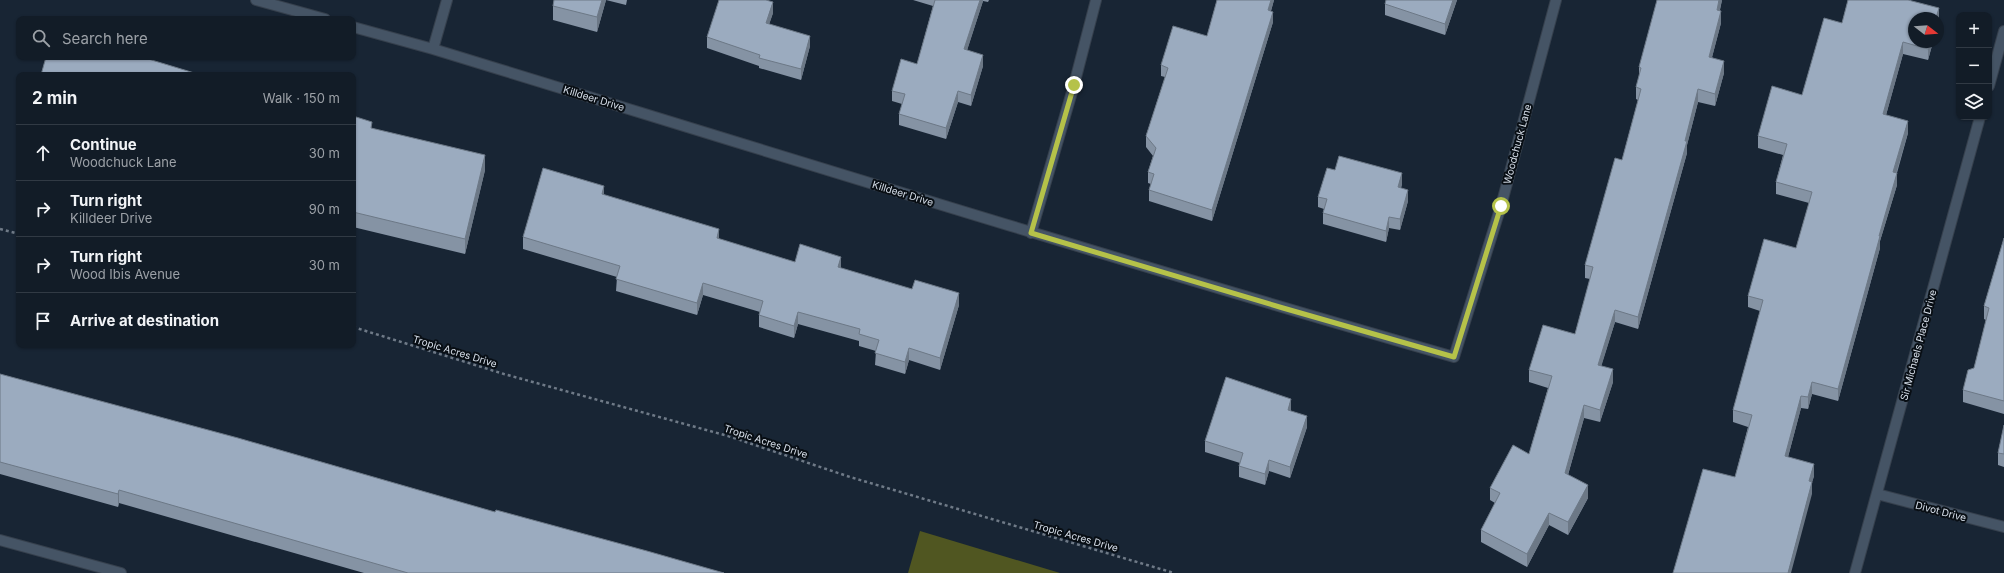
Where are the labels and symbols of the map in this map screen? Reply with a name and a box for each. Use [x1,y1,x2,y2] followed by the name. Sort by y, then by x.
[1908,12,1944,48] north arrow
[1065,76,1083,94] route end
[562,83,626,113] street label: Killdeer Drive
[1501,103,1533,185] street label: Woodchuck Lane
[871,178,935,208] street label: Killdeer Drive
[1492,197,1510,215] route start
[1897,288,1939,402] street label: Sir Michaels Place Drive
[411,332,499,370] street label: Tropic Acres Drive
[723,422,810,460] street label: Tropic Acres Drive
[1914,498,1968,524] street label: Divot Drive
[1032,518,1120,554] street label: Tropic Acres Drive

